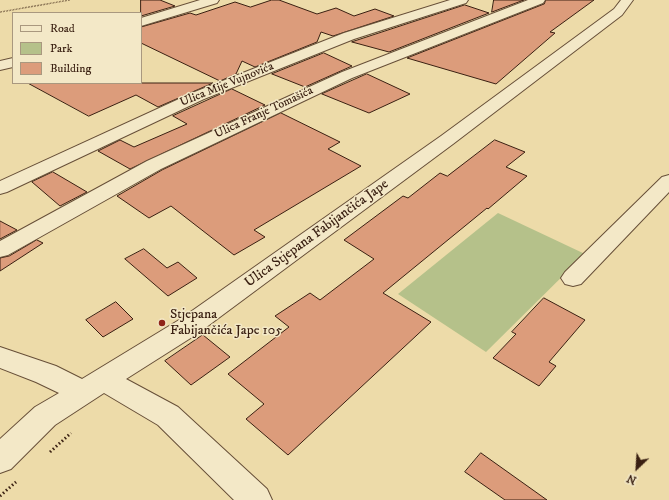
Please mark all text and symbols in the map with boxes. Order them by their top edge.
legend [12,12,142,84]
text: Road [50,21,75,36]
text: Park [50,41,72,56]
street label: Ulica Mije Vujnovića [178,60,276,110]
text: Building [50,61,91,76]
street label: Ulica Franje Tomašića [212,84,316,142]
street label: Ulica Stjepana Fabijančića Jape [242,176,392,292]
place label: Stjepana Fabijančića Jape 105 [170,307,282,340]
marker: Stjepana Fabijančića Jape 105 [157,318,167,328]
north arrow [617,448,657,488]
text: N [625,471,639,487]

